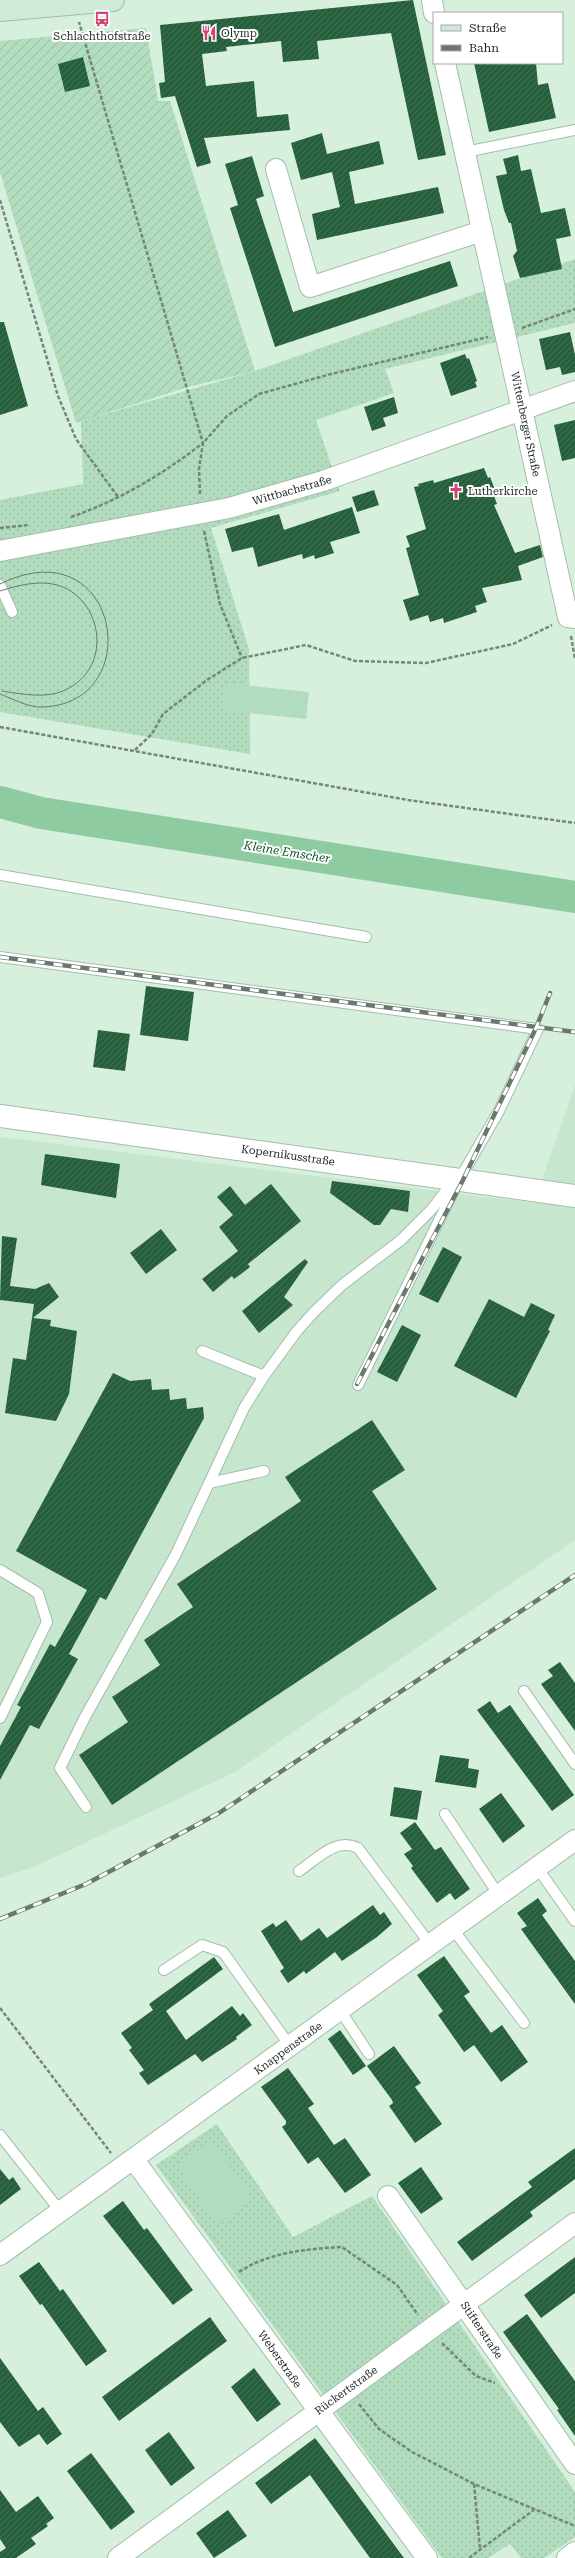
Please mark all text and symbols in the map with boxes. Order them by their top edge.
bus stop icon: Schlachthofstraße [93,10,111,28]
legend [433,12,563,64]
text: Straße [469,21,507,35]
restaurant icon: Olymp [200,24,218,42]
place label: Olymp [221,27,257,40]
place label: Schlachthofstraße [53,30,151,43]
text: Bahn [469,41,499,55]
street label: Wittenberger Straße [508,371,543,478]
street label: Wittbachstraße [251,473,333,508]
church icon: Lutherkirche [447,482,465,500]
place label: Lutherkirche [468,485,538,498]
water label: Kleine Emscher [242,838,331,866]
street label: Kopernikusstraße [240,1142,336,1169]
street label: Knappenstraße [252,2019,325,2078]
street label: Stifterstraße [458,2299,505,2361]
street label: Weberstraße [255,2328,304,2390]
street label: Rückertstraße [312,2363,380,2418]

